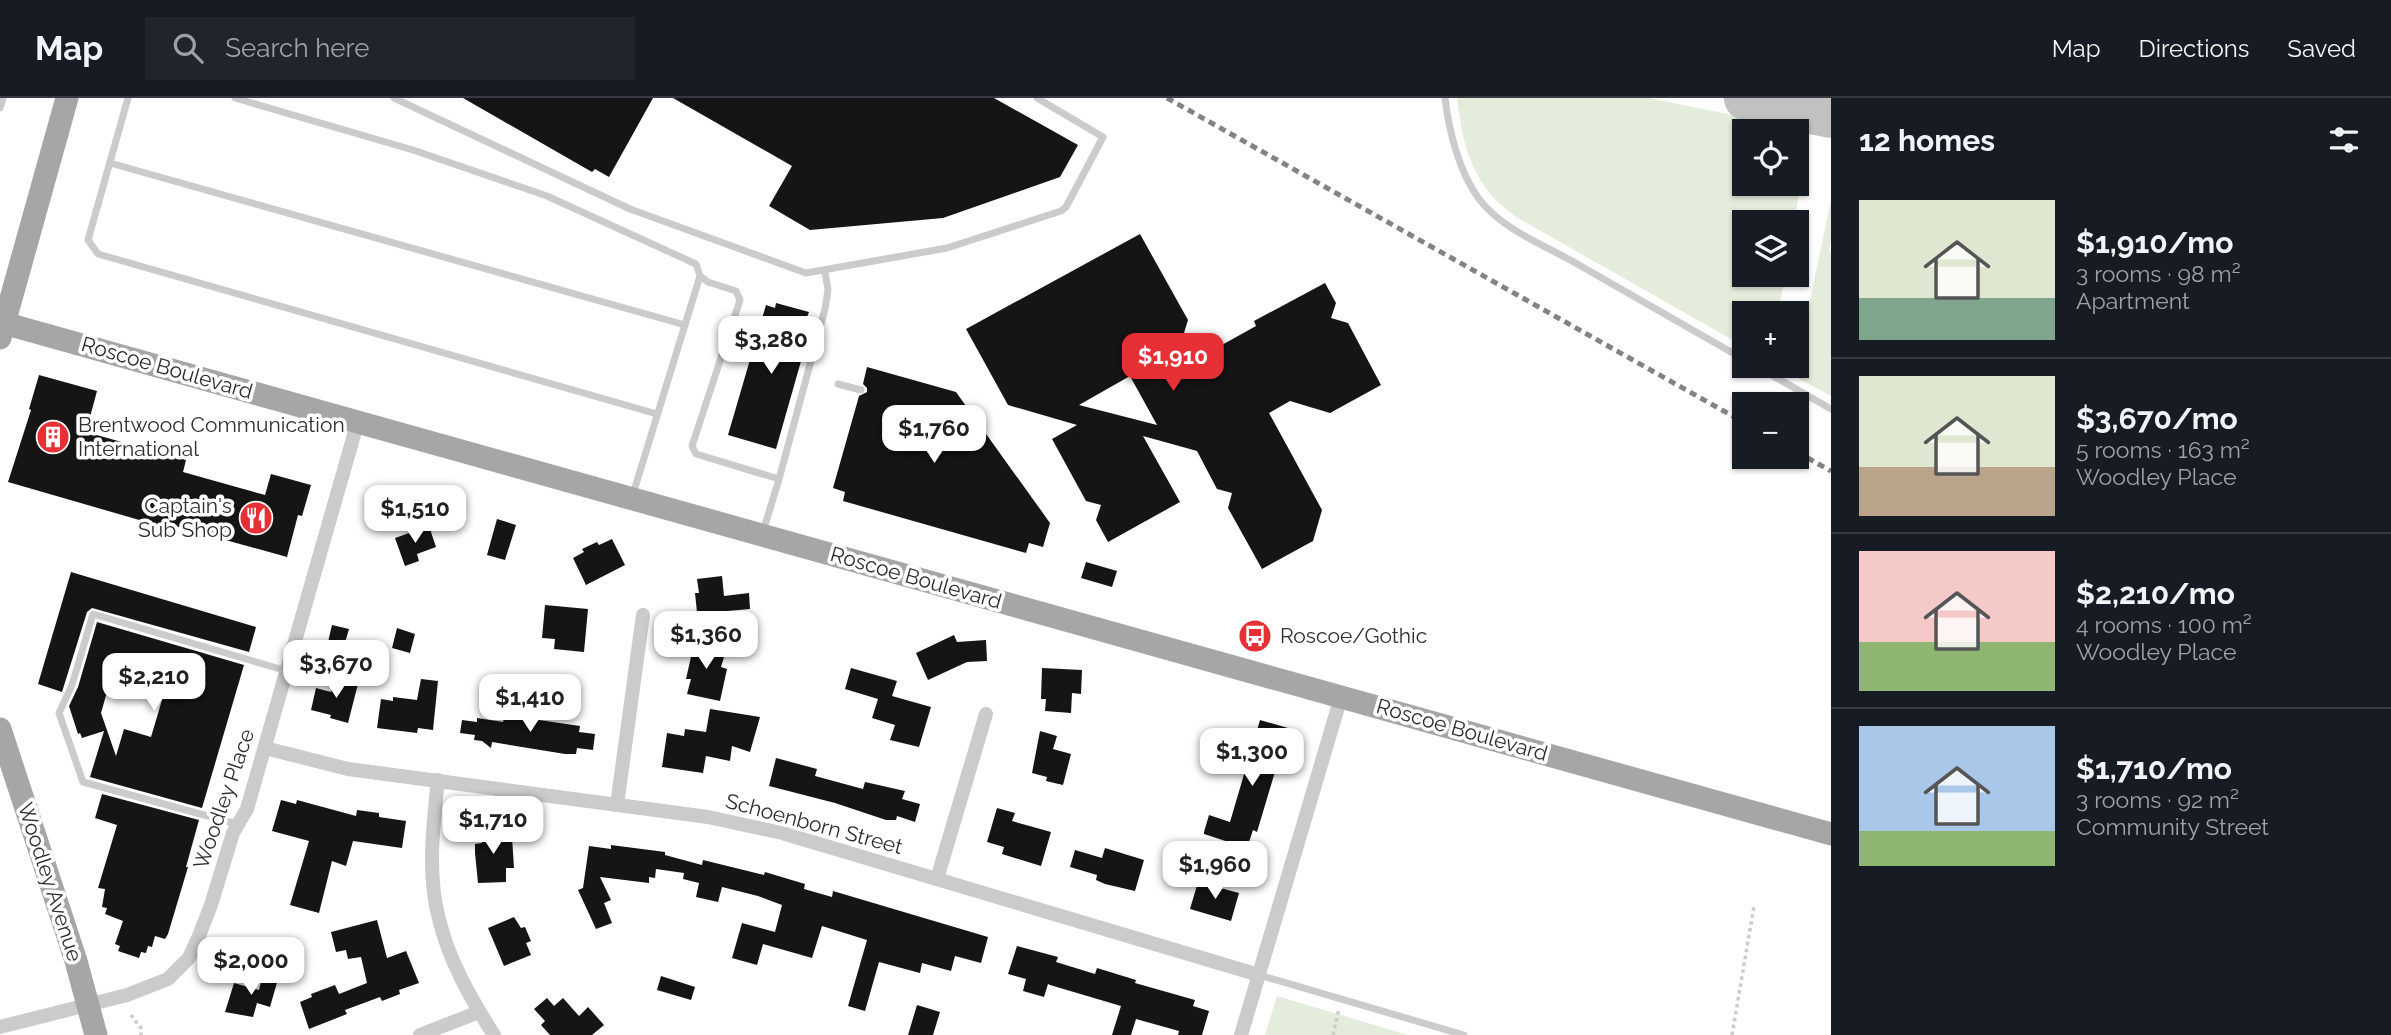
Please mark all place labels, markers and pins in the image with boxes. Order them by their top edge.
pin: $3,280 [714,316,828,376]
pin: $1,910 [1116,334,1230,393]
pin: $1,760 [877,406,991,465]
place label: Brentwood Communication International [78,412,345,461]
building icon: Brentwood Communication International [34,418,72,456]
pin: $1,510 [358,486,472,545]
place label: Captain's Sub Shop [138,493,232,542]
restaurant icon: Captain's Sub Shop [237,499,275,537]
pin: $1,360 [649,612,763,671]
bus stop icon: Roscoe/Gothic [1236,617,1274,655]
place label: Roscoe/Gothic [1280,623,1427,648]
pin: $3,670 [279,640,393,700]
pin: $2,210 [97,654,211,713]
pin: $1,410 [473,674,587,734]
pin: $1,300 [1195,728,1309,788]
pin: $1,710 [436,796,550,856]
pin: $1,960 [1158,842,1272,901]
pin: $2,000 [194,937,308,997]

